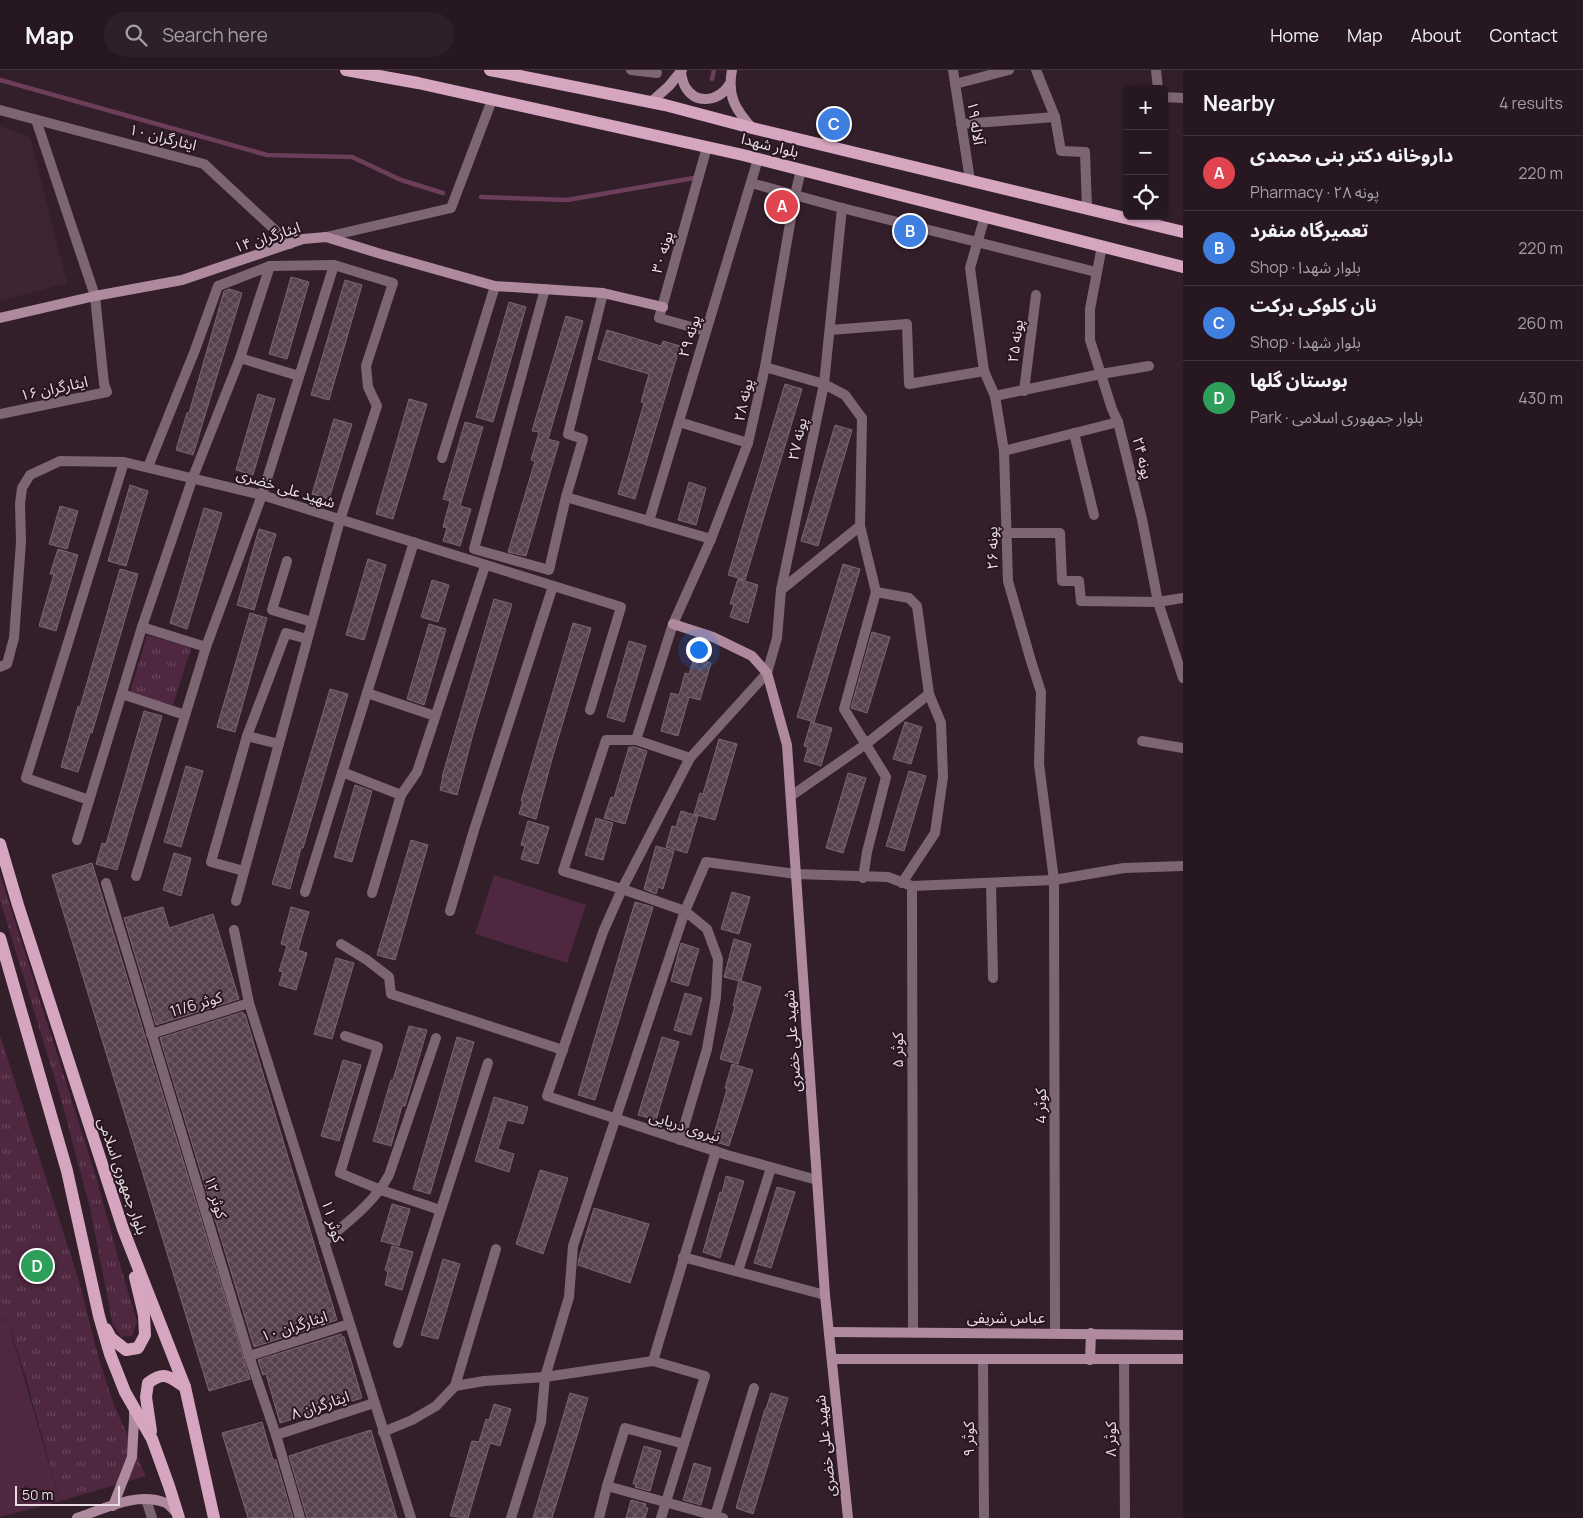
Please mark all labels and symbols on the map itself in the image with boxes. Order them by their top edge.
street label: آلاله ۱۹ [962,100,990,147]
pin: C [818,105,850,143]
street label: ایثارگران ۱۰ [127,119,199,155]
street label: بلوار شهدا [739,128,801,162]
pin: A [766,187,798,225]
pin: B [894,212,926,250]
street label: ایثارگران ۱۴ [231,216,303,258]
street label: پونه ۳۰ [646,228,678,276]
street label: پونه ۲۹ [673,312,705,360]
street label: پونه ۲۵ [1002,318,1028,364]
street label: ایثارگران ۱۶ [18,371,90,405]
street label: پونه ۲۸ [728,377,758,423]
street label: پونه ۲۷ [782,416,812,462]
street label: پونه ۲۴ [1127,435,1158,481]
street label: شهید علی خضری [234,463,338,513]
street label: پونه ۲۶ [981,526,1003,570]
your location [686,637,712,663]
street label: کوثر 11/6 [167,986,225,1022]
street label: شهید علی خضری [778,989,806,1093]
street label: کوثر ۵ [887,1032,908,1068]
street label: کوثر 4 [1030,1087,1051,1124]
street label: نیروی دریایی [647,1105,723,1147]
street label: بلوار جمهوری اسلامی [93,1114,153,1238]
street label: کوثر ۱۲ [200,1173,233,1222]
street label: کوثر ۱۱ [317,1197,350,1246]
pin: D [21,1247,53,1285]
street label: ایثارگران ۱۰ [258,1305,330,1347]
street label: عباس شریفی [967,1307,1046,1328]
street label: ایثارگران ۸ [288,1386,352,1424]
street label: شهید علی خضری [809,1394,841,1498]
street label: کوثر ۹ [958,1421,979,1457]
street label: کوثر ۸ [1100,1421,1121,1457]
scale bar [15,1483,120,1506]

